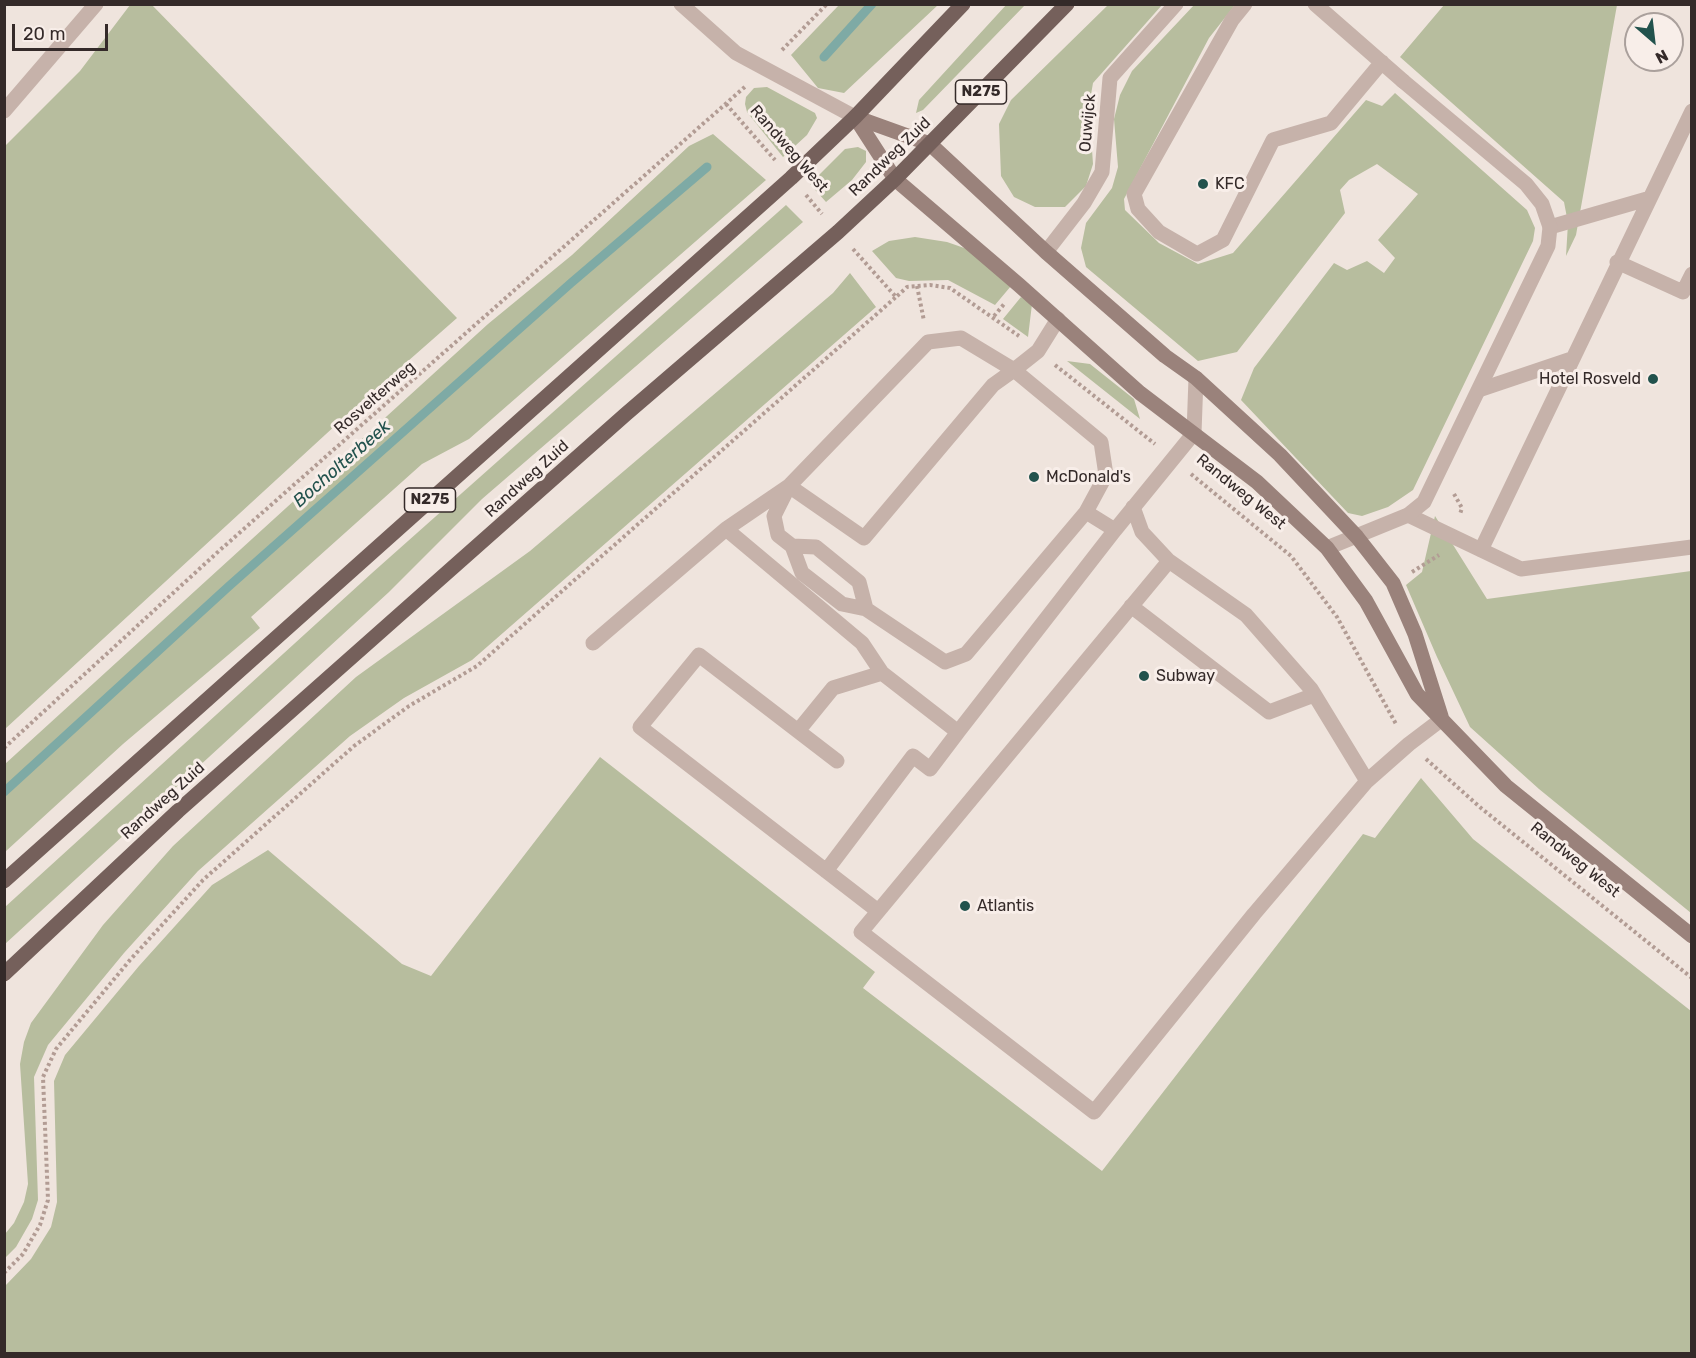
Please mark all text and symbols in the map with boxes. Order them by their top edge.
scale bar [15,12,111,50]
north arrow [1624,12,1684,72]
text: 20 m [23,23,65,45]
text: N [1652,45,1671,68]
road number: N275 [956,80,1006,104]
street label: Ouwijck [1076,93,1100,153]
street label: Randweg West [746,101,832,197]
street label: Randweg Zuid [845,113,935,201]
place label: KFC [1215,174,1245,194]
marker: KFC [1196,177,1210,191]
street label: Rosvelterweg [330,358,420,438]
place label: Hotel Rosveld [1539,369,1641,389]
marker: Hotel Rosveld [1646,372,1660,386]
water label: Bocholterbeek [289,416,395,512]
street label: Randweg Zuid [481,436,573,522]
street label: Randweg West [1192,450,1290,534]
place label: McDonald's [1046,467,1131,487]
marker: McDonald's [1027,470,1041,484]
road number: N275 [404,488,456,512]
place label: Subway [1156,666,1215,686]
marker: Subway [1137,669,1151,683]
street label: Randweg Zuid [117,758,209,844]
street label: Randweg West [1526,818,1624,902]
place label: Atlantis [977,896,1034,916]
marker: Atlantis [958,899,972,913]

